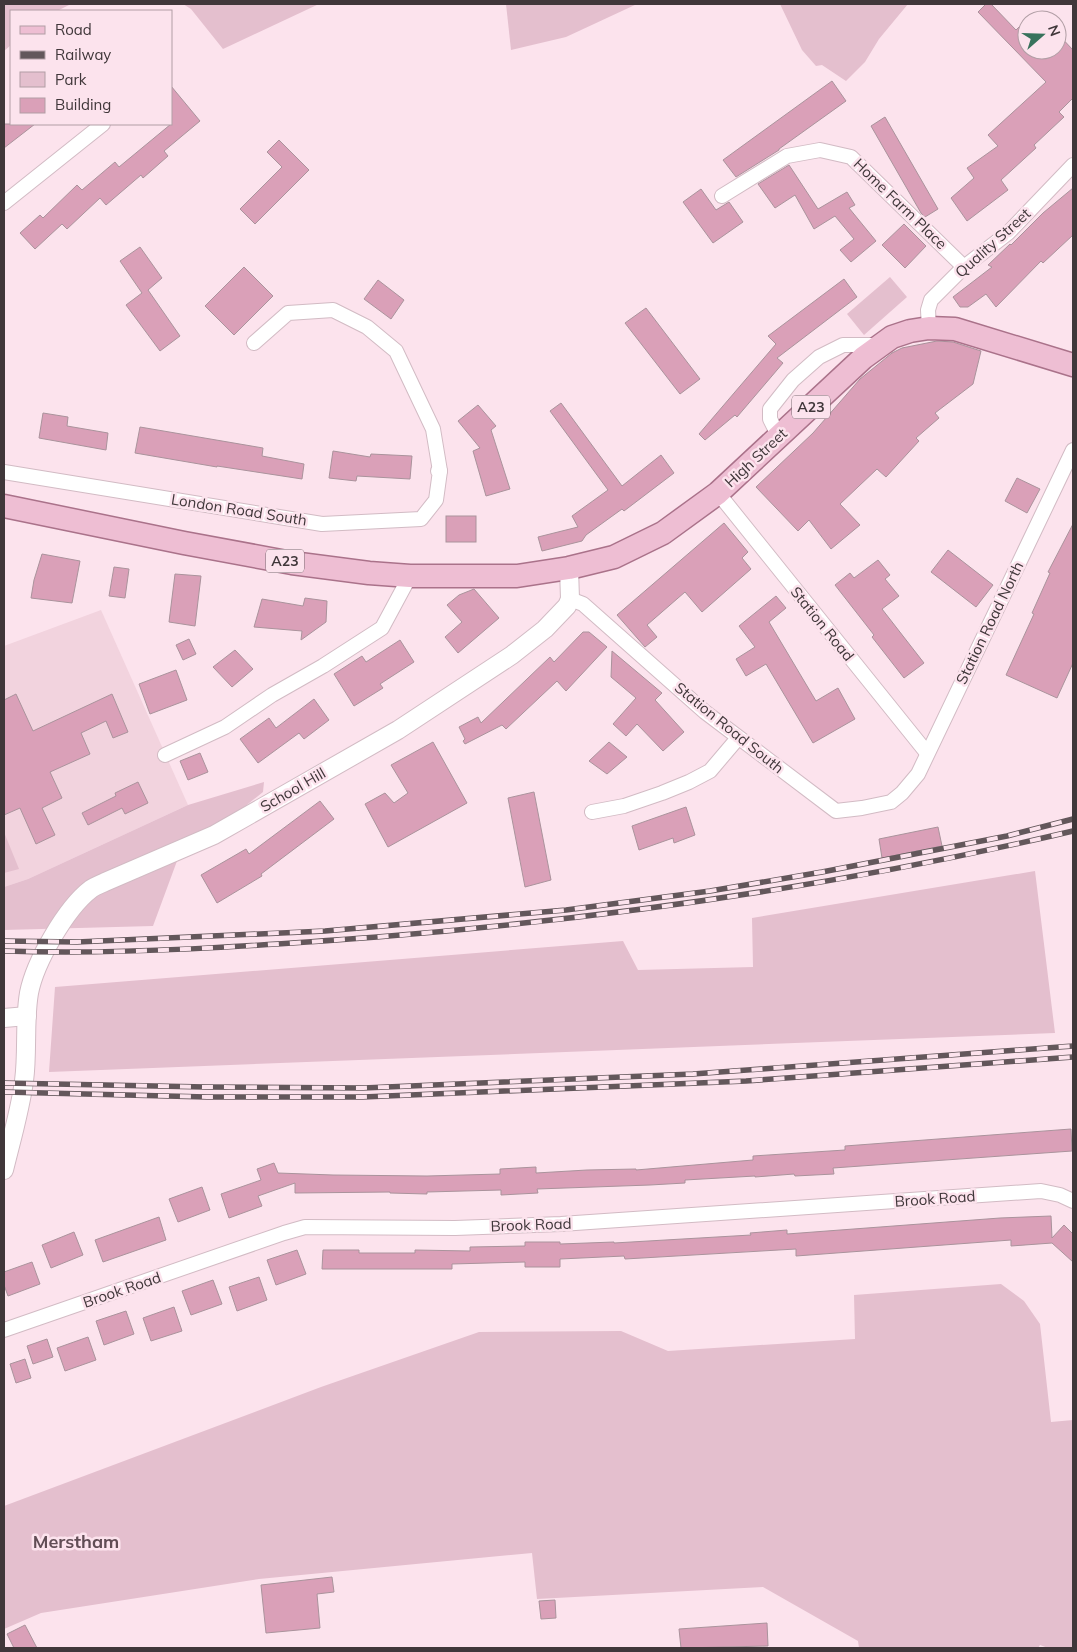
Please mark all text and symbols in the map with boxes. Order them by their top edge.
legend [10,10,172,125]
north arrow [1017,10,1067,60]
text: Road [55,20,92,39]
text: N [1044,23,1064,39]
text: Railway [55,45,111,64]
text: Park [55,70,87,89]
text: Building [55,95,111,114]
street label: Home Farm Place [850,154,951,253]
street label: Quality Street [951,204,1034,282]
road number: A23 [792,396,830,418]
street label: High Street [721,424,791,491]
street label: London Road South [170,489,308,530]
road number: A23 [266,550,304,572]
street label: Station Road North [952,558,1027,687]
street label: Station Road [787,583,858,665]
street label: Station Road South [671,678,788,777]
street label: School Hill [257,763,329,816]
street label: Brook Road [894,1186,976,1211]
street label: Brook Road [490,1214,572,1235]
street label: Brook Road [80,1267,163,1312]
district label: Merstham [33,1530,119,1553]

